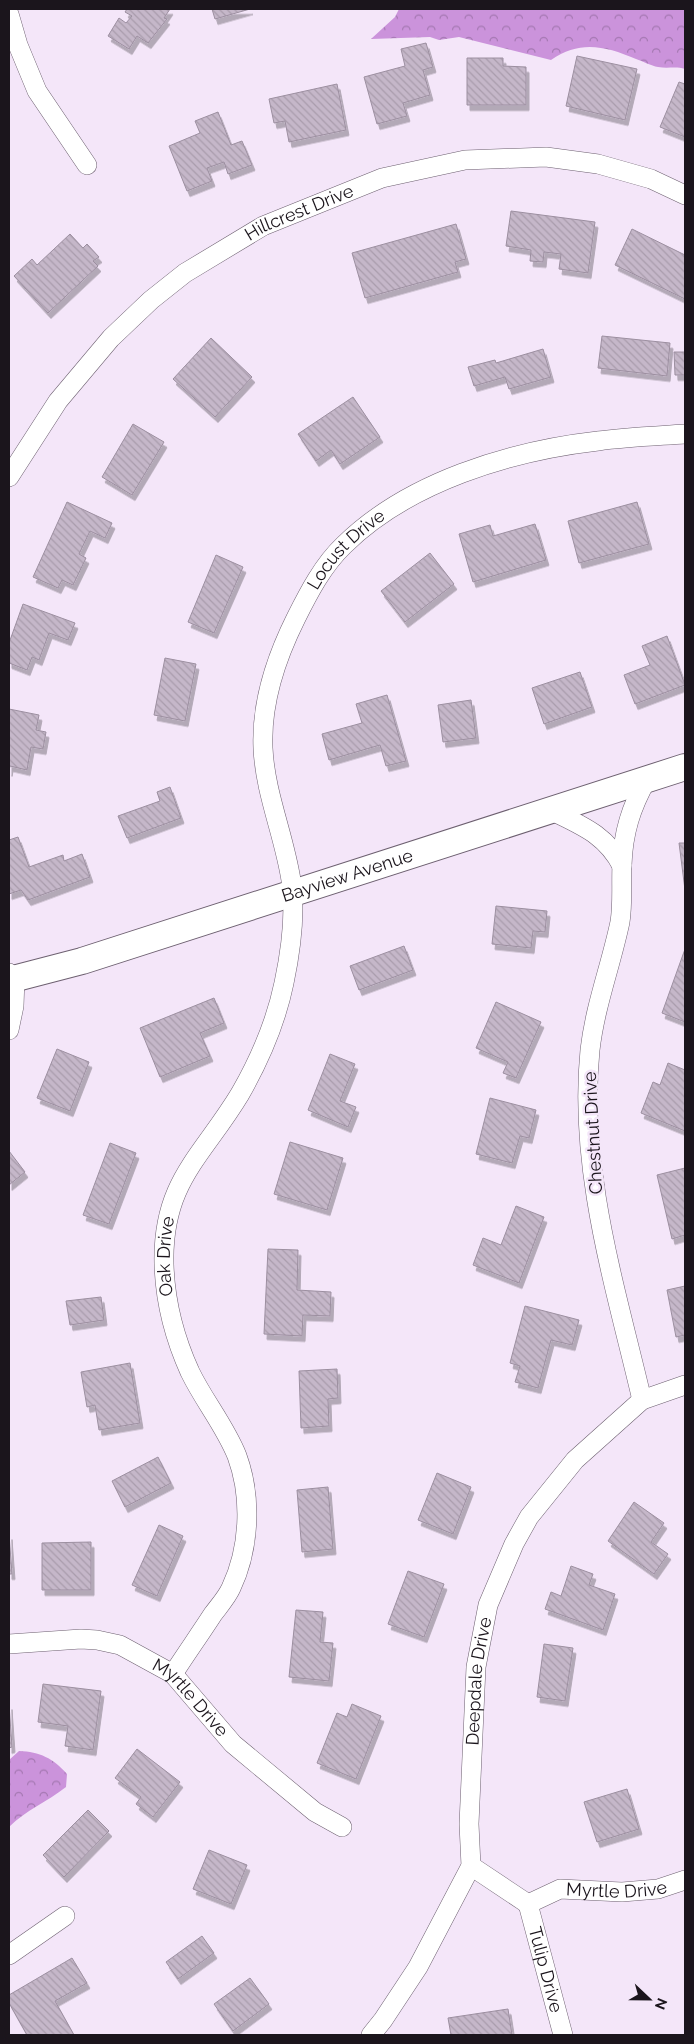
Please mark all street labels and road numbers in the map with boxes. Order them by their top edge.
street label: Hillcrest Drive [241,180,357,245]
street label: Locust Drive [302,504,389,593]
street label: Bayview Avenue [279,844,416,906]
street label: Chestnut Drive [579,1071,606,1195]
street label: Oak Drive [153,1214,178,1298]
street label: Deepdale Drive [462,1615,496,1746]
street label: Myrtle Drive [149,1654,233,1741]
street label: Myrtle Drive [566,1876,670,1902]
street label: Tulip Drive [525,1924,568,2015]

